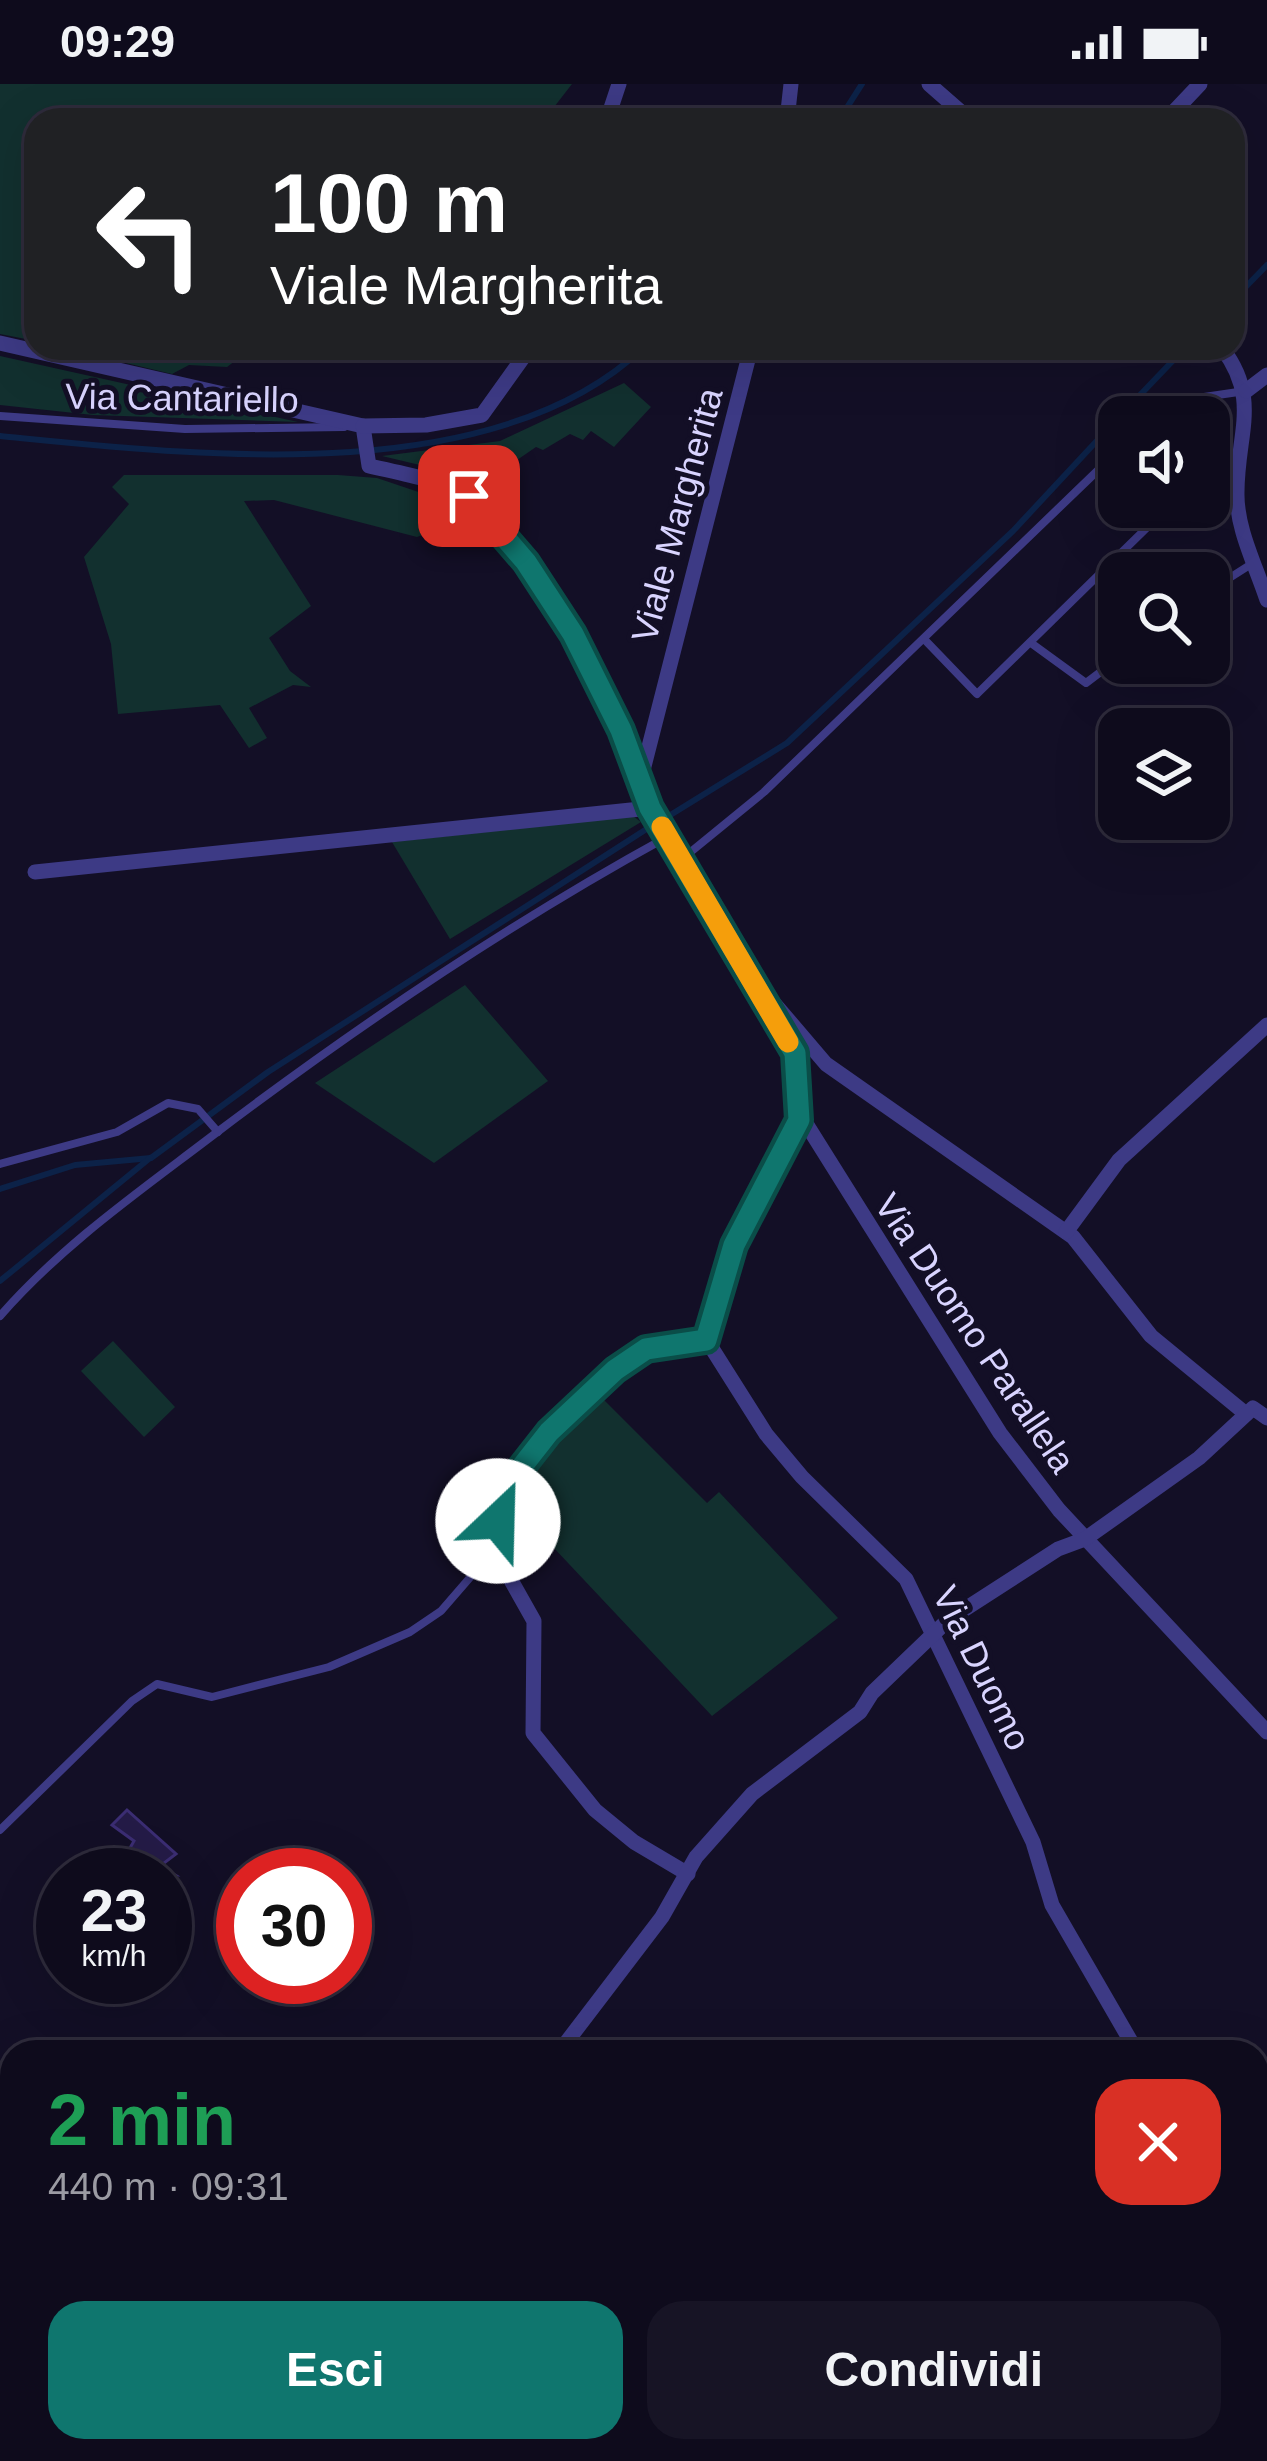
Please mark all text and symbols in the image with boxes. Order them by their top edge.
text: 09:29 [60,16,175,67]
icon: left [72,156,228,312]
text: 100 m [270,156,508,250]
text: Viale Margherita [270,255,662,315]
street label: Via Cantariello [65,375,299,421]
street label: Viale Margherita [623,382,731,647]
map controls [1098,396,1230,840]
button: sound [1098,396,1230,528]
pin [418,445,520,547]
icon: arrive [436,463,502,529]
button: search [1098,552,1230,684]
button: layers [1098,708,1230,840]
street label: Via Duomo Parallela [866,1186,1084,1481]
position arrow [435,1458,561,1584]
street label: Via Duomo [925,1579,1039,1757]
speed limit sign: 30 [216,1848,372,2004]
text: 23 [81,1877,147,1944]
text: km/h [81,1939,147,1972]
button: close [1095,2079,1221,2205]
text: 2 min [48,2080,236,2160]
text: 440 m · 09:31 [48,2165,289,2208]
button: Esci [48,2301,623,2439]
button: Condividi [647,2301,1221,2439]

